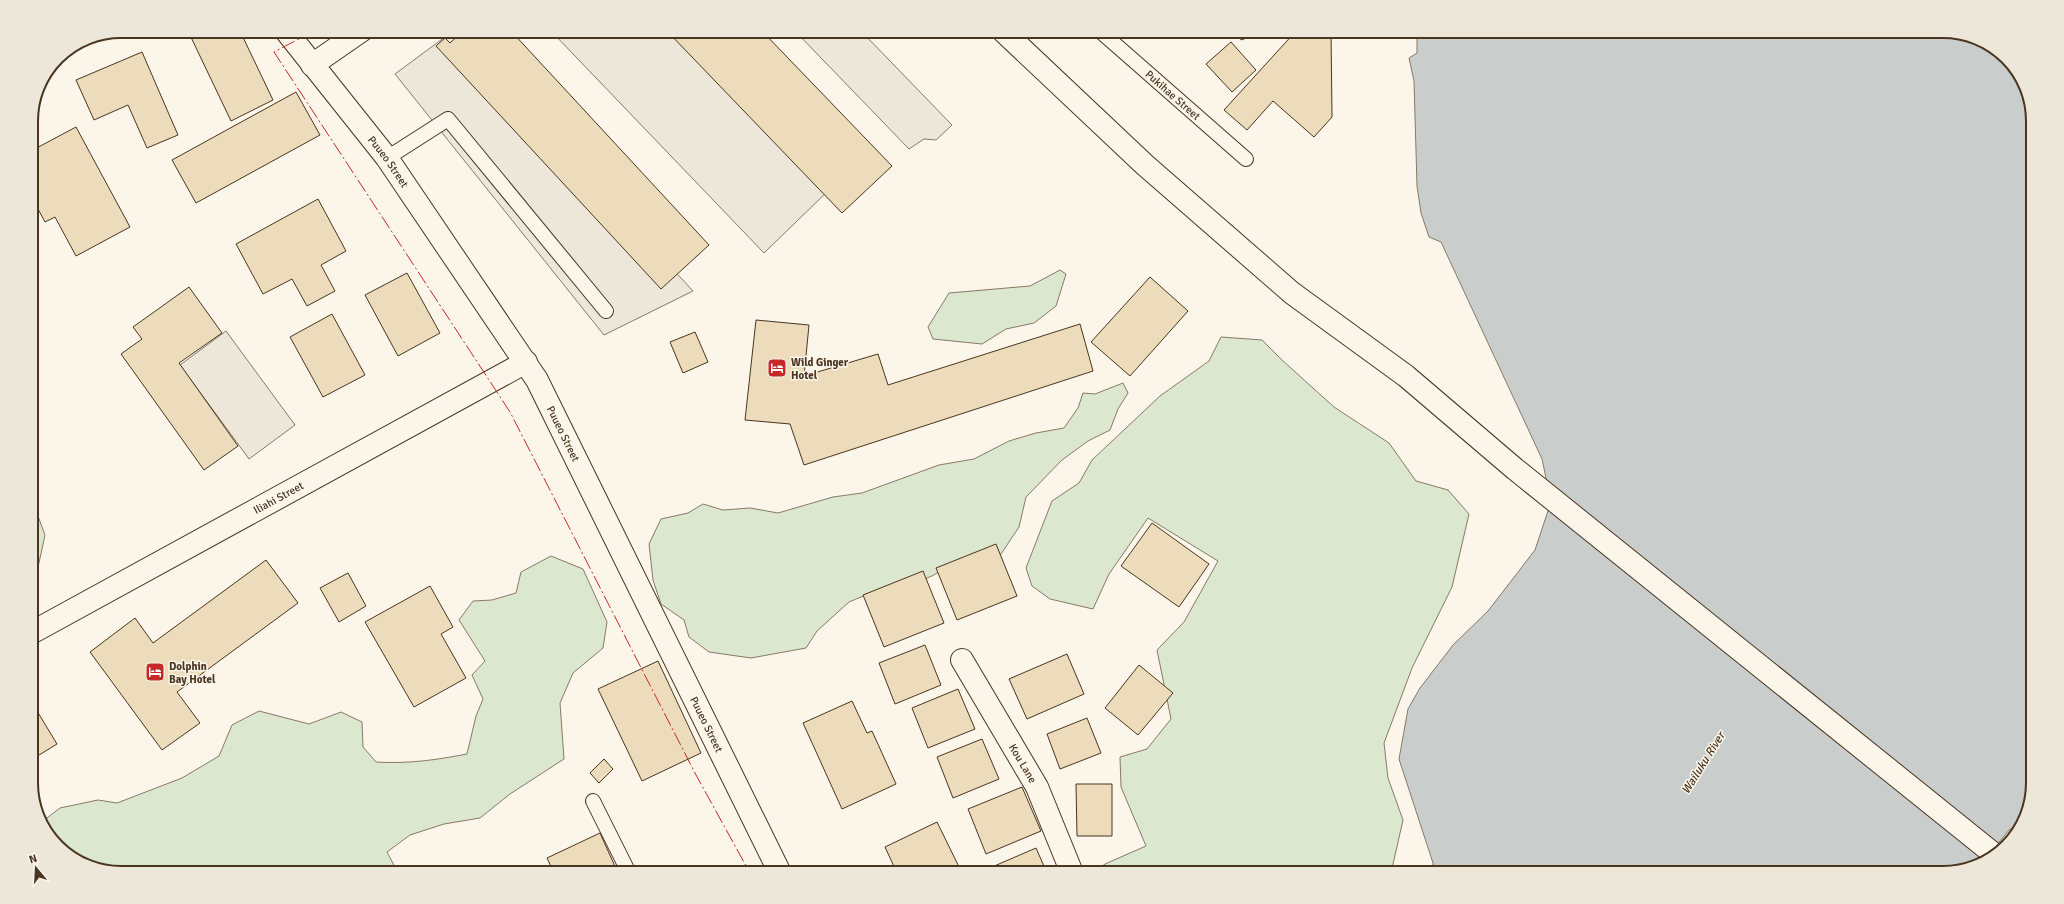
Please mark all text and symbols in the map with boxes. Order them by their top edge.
street label: Pukihae Street [1142,68,1203,123]
street label: Puueo Street [365,134,411,190]
place label: Wild Ginger Hotel [791,356,849,382]
hotel icon: Wild Ginger Hotel [766,357,788,379]
street label: Puueo Street [544,404,582,464]
street label: Iliahi Street [251,479,306,517]
place label: Dolphin Bay Hotel [169,660,216,686]
hotel icon: Dolphin Bay Hotel [144,661,166,683]
street label: Puueo Street [687,694,726,755]
water label: Wailuku River [1678,728,1729,797]
street label: Kou Lane [1006,742,1039,786]
north arrow [16,848,56,888]
text: N [27,852,39,866]

